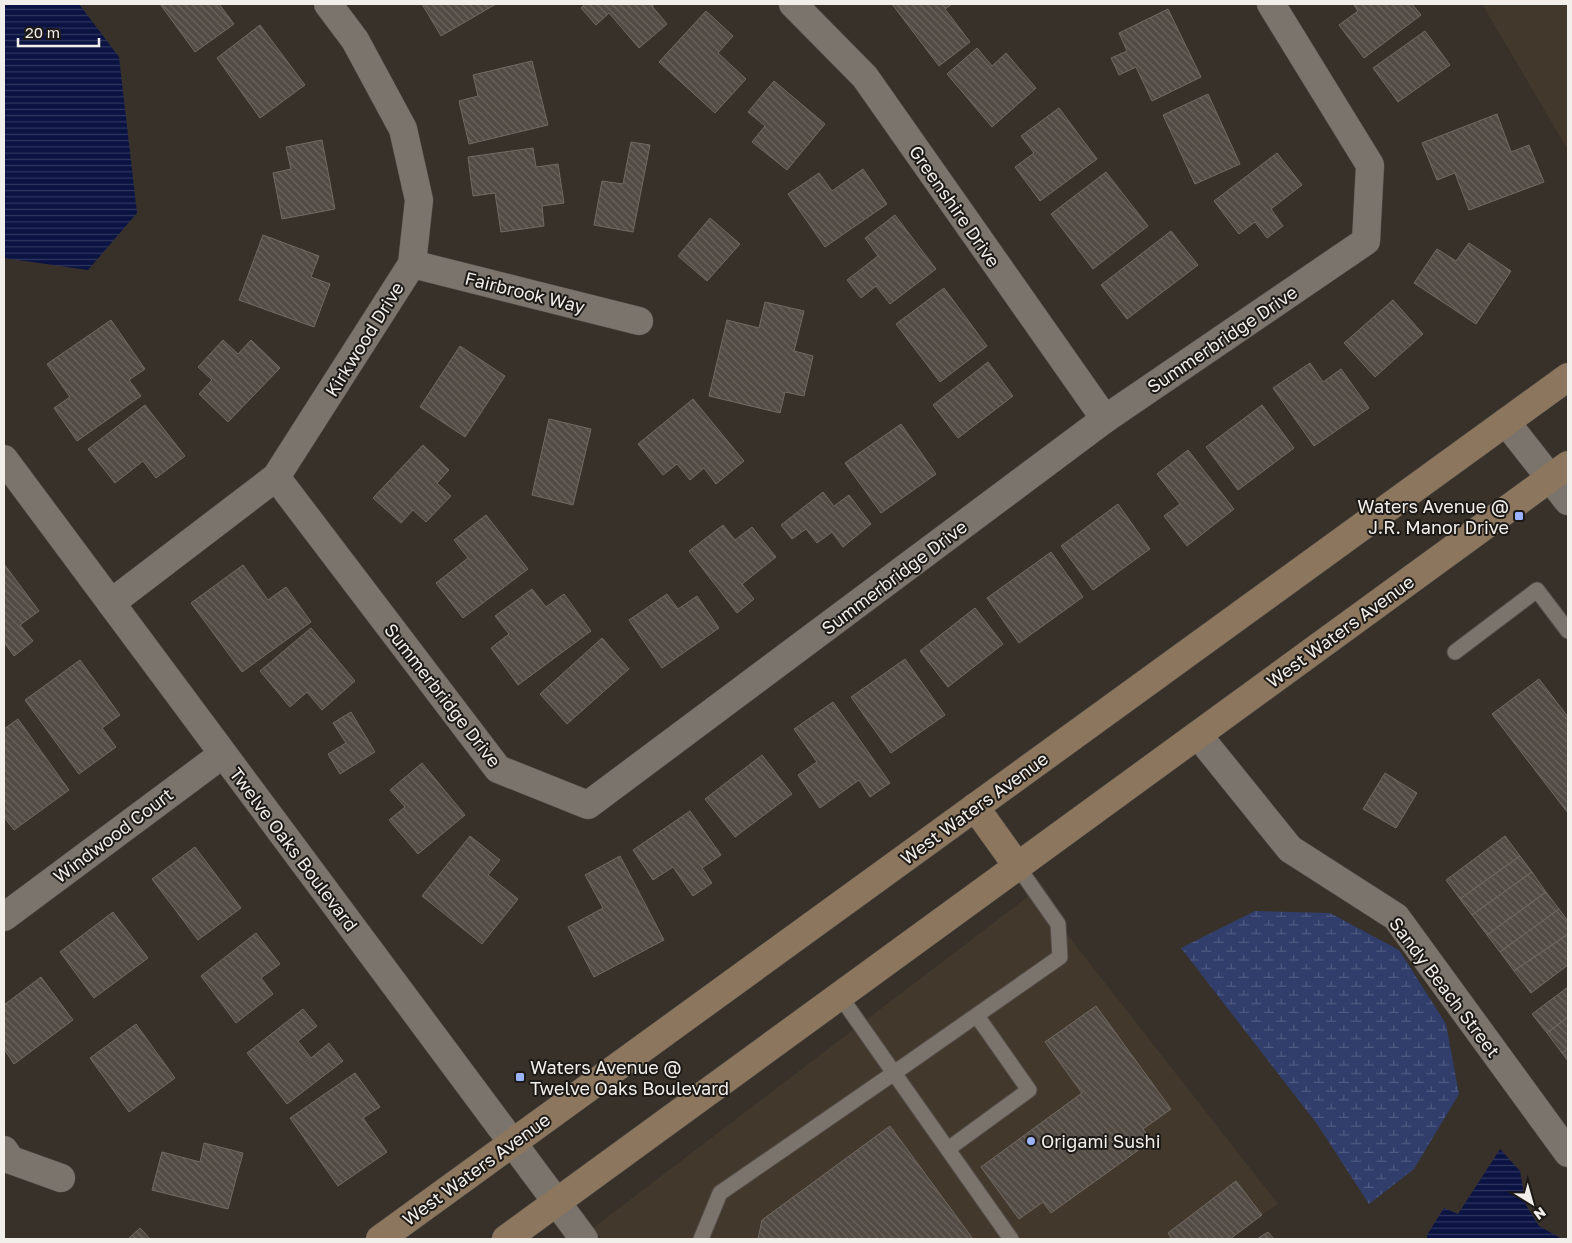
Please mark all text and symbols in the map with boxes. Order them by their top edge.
scale bar [18,15,99,47]
text: 20 m [25,23,60,41]
street label: Greenshire Drive [905,141,1005,271]
street label: Fairbrook Way [463,266,587,318]
street label: Kirkwood Drive [320,278,408,400]
street label: Summerbridge Drive [1143,281,1301,397]
place label: Waters Avenue @ J.R. Manor Drive [1357,495,1509,538]
marker: Waters Avenue @ J.R. Manor Drive [1513,510,1525,522]
street label: Summerbridge Drive [817,515,971,639]
street label: West Waters Avenue [1262,570,1418,692]
street label: Summerbridge Drive [380,619,506,771]
street label: West Waters Avenue [896,747,1052,869]
street label: Twelve Oaks Boulevard [225,763,363,935]
street label: Windwood Court [49,783,177,887]
street label: Sandy Beach Street [1385,913,1505,1061]
place label: Waters Avenue @ Twelve Oaks Boulevard [530,1056,729,1099]
marker: Waters Avenue @ Twelve Oaks Boulevard [514,1071,526,1083]
street label: West Waters Avenue [398,1108,554,1230]
place label: Origami Sushi [1041,1130,1161,1152]
marker: Origami Sushi [1025,1135,1037,1147]
north arrow [1507,1178,1557,1228]
text: N [1531,1204,1549,1224]

